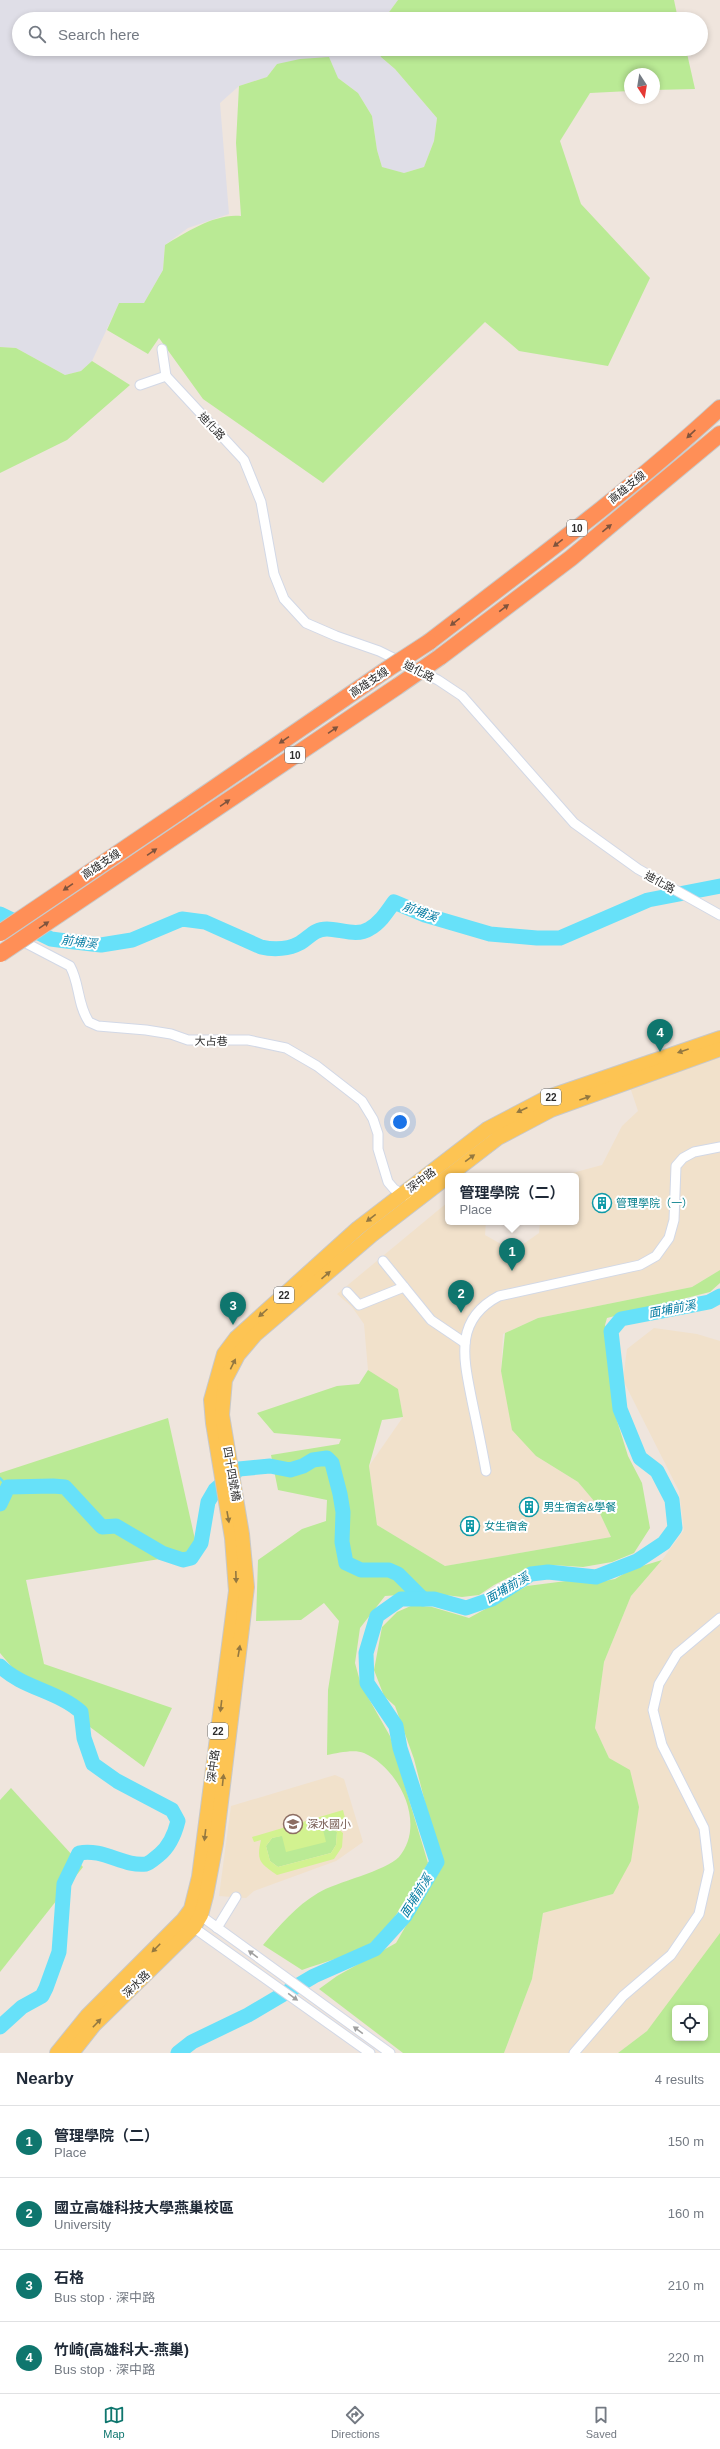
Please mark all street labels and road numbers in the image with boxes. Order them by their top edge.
street label: 迪化路 [196,410,228,442]
street label: 高雄支線 [606,468,648,506]
road number: 10 [567,520,587,536]
street label: 迪化路 [402,658,436,684]
street label: 高雄支線 [347,665,391,699]
road number: 10 [285,747,305,763]
street label: 高雄支線 [79,847,123,881]
street label: 迪化路 [643,869,677,895]
street label: 大占巷 [194,1035,228,1047]
road number: 22 [541,1089,561,1105]
street label: 深中路 [404,1165,438,1195]
road number: 22 [274,1287,294,1303]
street label: 四十四號橋 [221,1446,243,1502]
road number: 22 [208,1723,228,1739]
street label: 深中路 [205,1749,221,1783]
street label: 深水路 [120,1968,152,2000]

